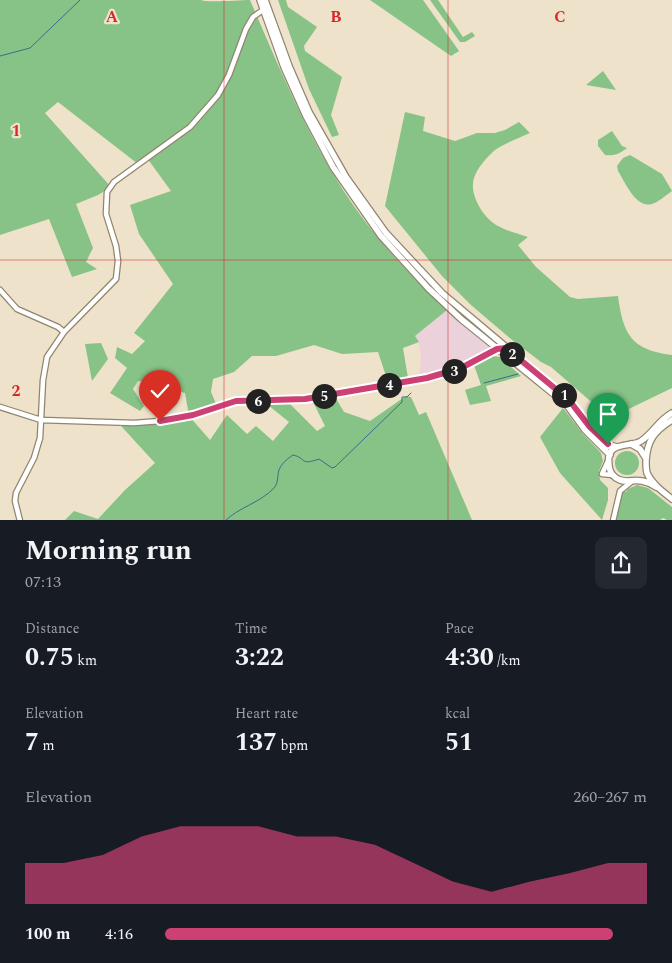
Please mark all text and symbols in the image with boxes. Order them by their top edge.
text: A [106,5,119,29]
text: B [330,5,342,29]
text: C [554,5,566,29]
text: 1 [12,119,20,143]
pin: 2 [500,342,524,366]
text: 2 [509,344,516,365]
pin: 3 [442,358,466,384]
text: 3 [451,361,458,382]
pin [139,370,181,421]
pin: 4 [376,372,402,398]
text: 4 [386,375,393,396]
icon: check [146,377,174,405]
text: 2 [12,379,21,403]
pin: 1 [552,382,576,408]
pin: 5 [312,384,336,408]
text: 1 [561,385,568,406]
text: 5 [321,386,328,407]
pin: 6 [246,388,270,414]
text: 6 [255,391,262,412]
pin [587,393,629,444]
icon: arrive [594,400,622,428]
text: Morning run [25,529,192,572]
button: share [595,537,647,589]
text: 07:13 [25,570,61,594]
text: Distance [25,618,80,639]
text: Time [235,618,268,639]
text: Pace [445,618,474,639]
text: 0.75 [25,639,74,677]
text: 3:22 [235,639,284,677]
text: 4:30 [445,639,494,677]
text: km [74,650,97,671]
text: /km [494,650,521,671]
text: Elevation [25,703,84,724]
text: Heart rate [235,703,298,724]
text: kcal [445,703,470,724]
text: 7 [25,724,39,762]
text: 137 [235,724,277,762]
text: 51 [445,724,473,762]
text: m [39,735,55,756]
text: bpm [277,735,308,756]
text: Elevation [25,785,92,809]
text: 260–267 m [573,785,647,809]
text: 100 m [25,922,70,946]
text: 4:16 [105,922,133,946]

